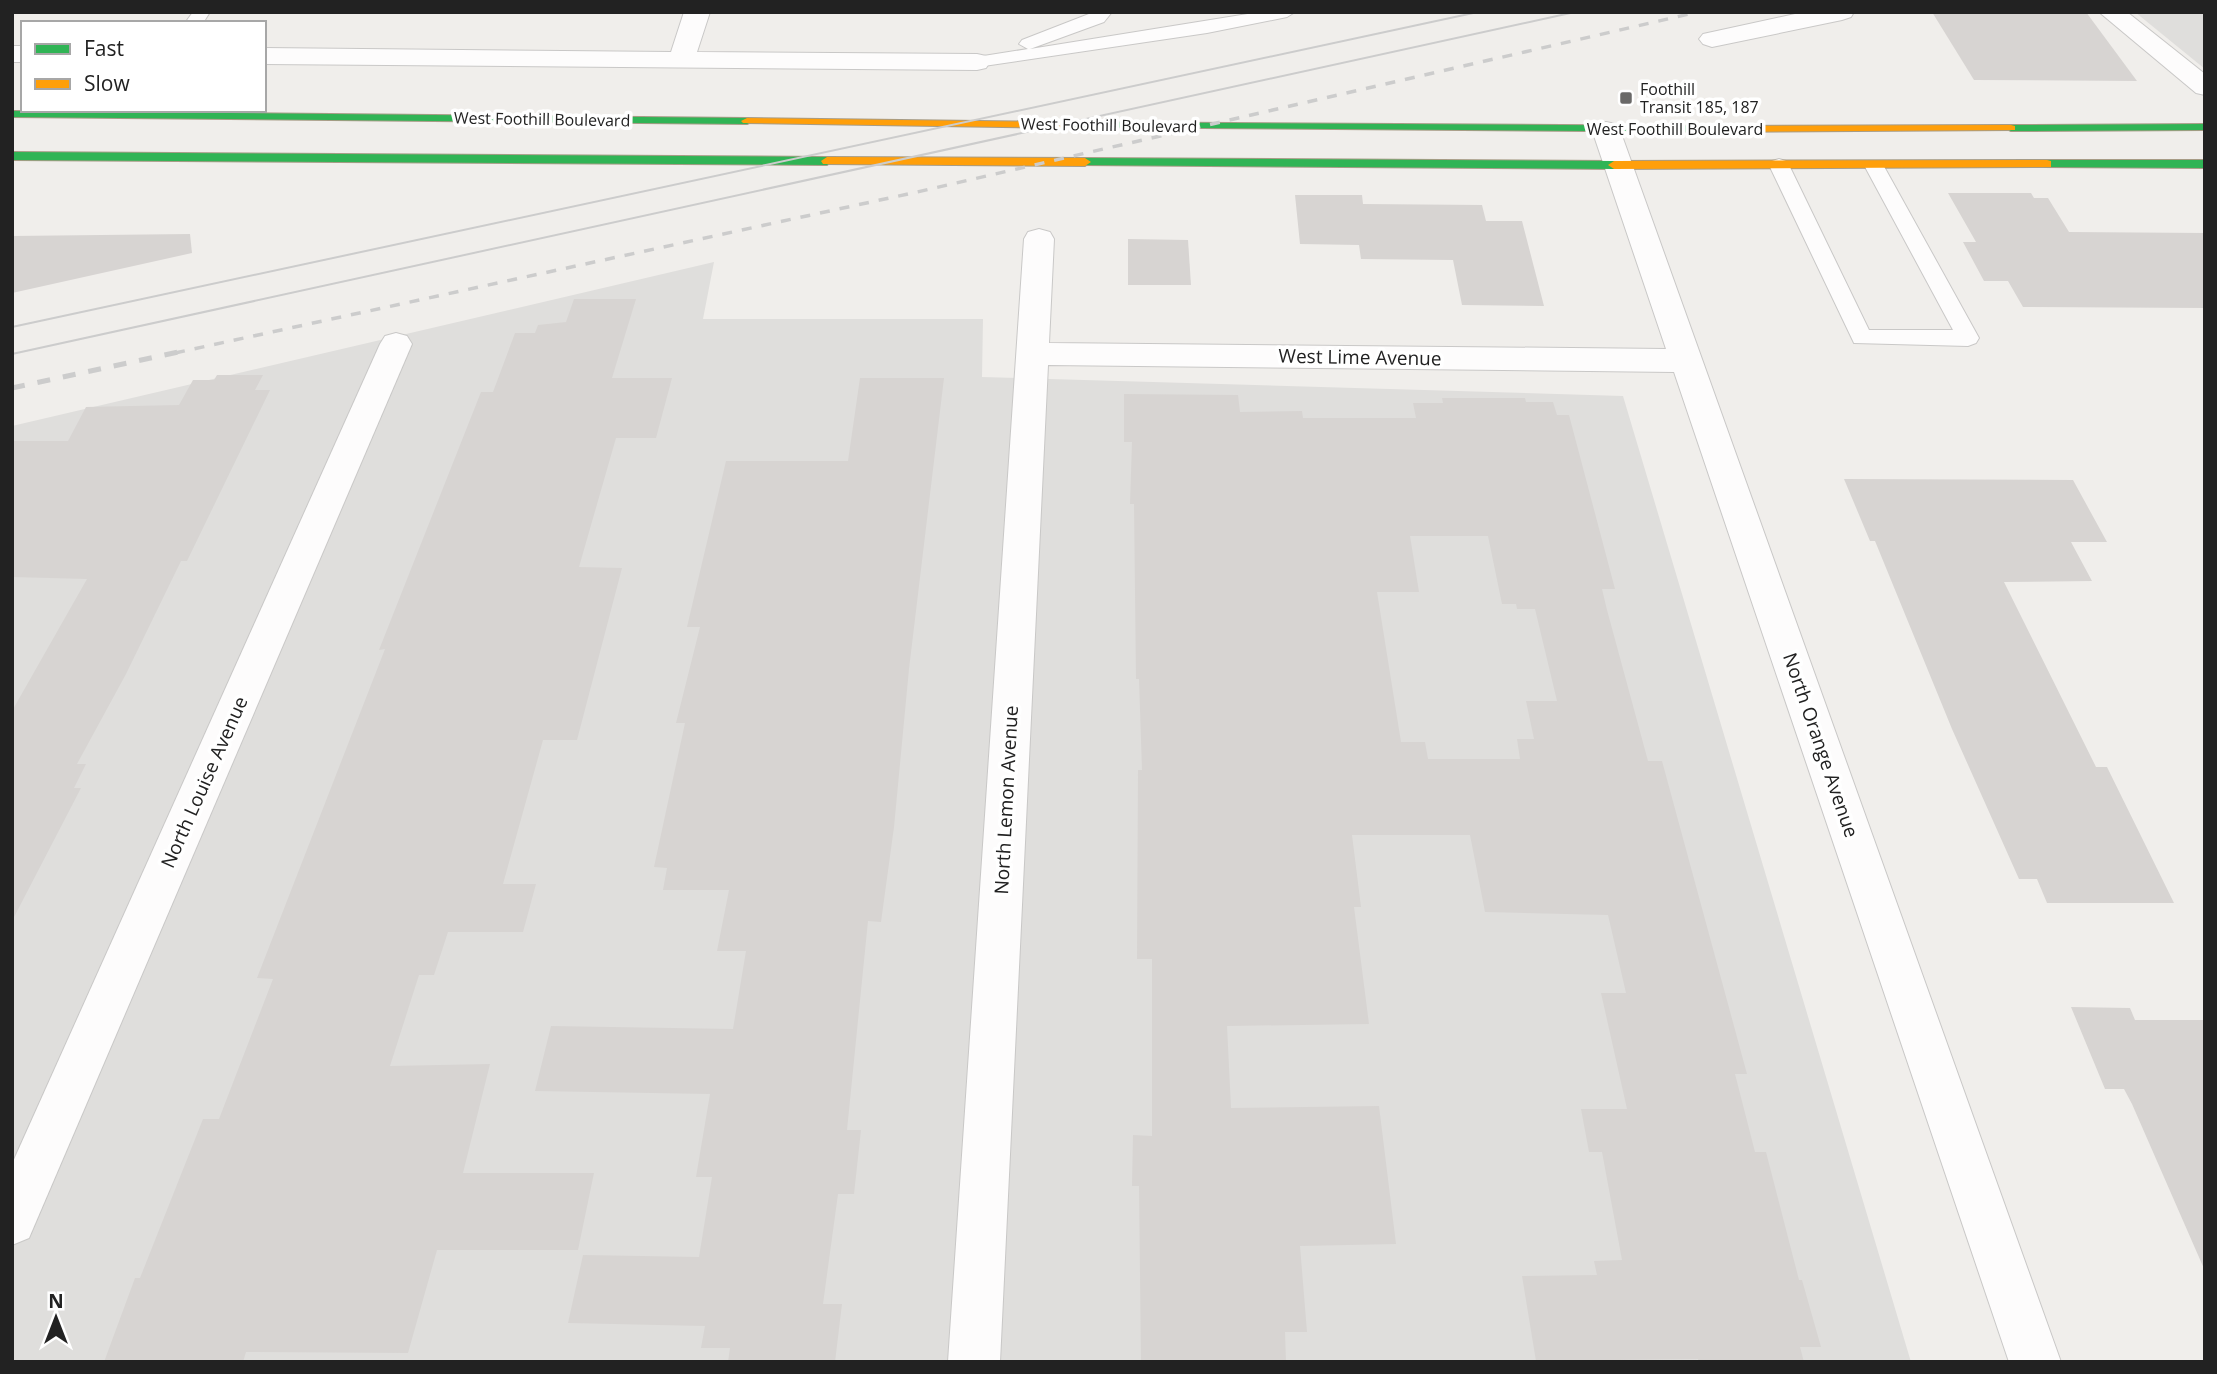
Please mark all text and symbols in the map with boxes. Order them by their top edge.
legend [21,21,266,112]
text: Fast [84,34,124,62]
text: Slow [84,69,130,97]
place label: Foothill Transit 185, 187 [1640,78,1759,118]
marker: Foothill Transit 185, 187 [1618,90,1634,106]
street label: West Foothill Boulevard [454,106,630,132]
street label: West Foothill Boulevard [1021,112,1197,138]
street label: West Foothill Boulevard [1587,118,1763,140]
street label: West Lime Avenue [1278,343,1442,371]
street label: North Orange Avenue [1777,649,1865,841]
street label: North Louise Avenue [154,692,254,872]
street label: North Lemon Avenue [988,705,1024,895]
north arrow [21,1283,91,1353]
text: N [48,1288,64,1314]

